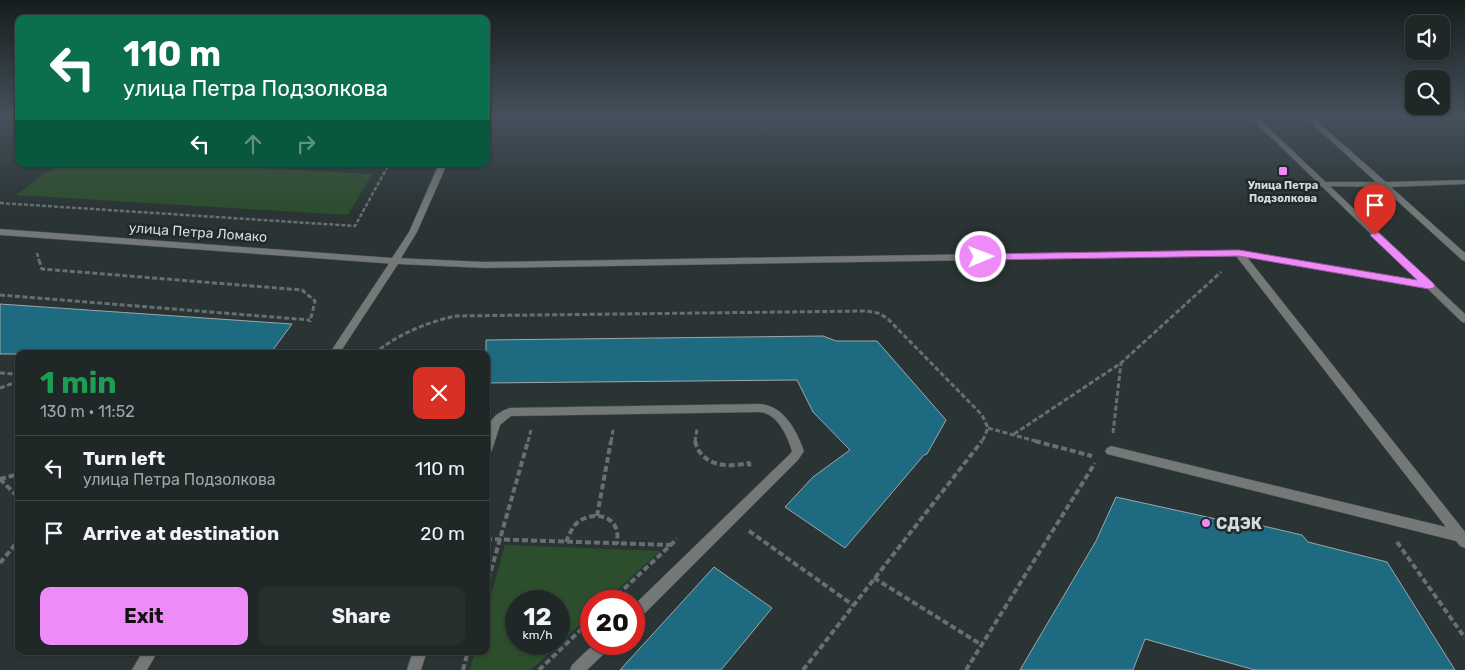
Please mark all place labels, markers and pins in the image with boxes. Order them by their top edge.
marker: Улица Петра Подзолкова [1277,165,1289,177]
place label: Улица Петра Подзолкова [1248,179,1318,205]
pin [1354,184,1396,235]
place label: СДЭК [1216,514,1262,533]
marker: СДЭК [1200,517,1212,529]

